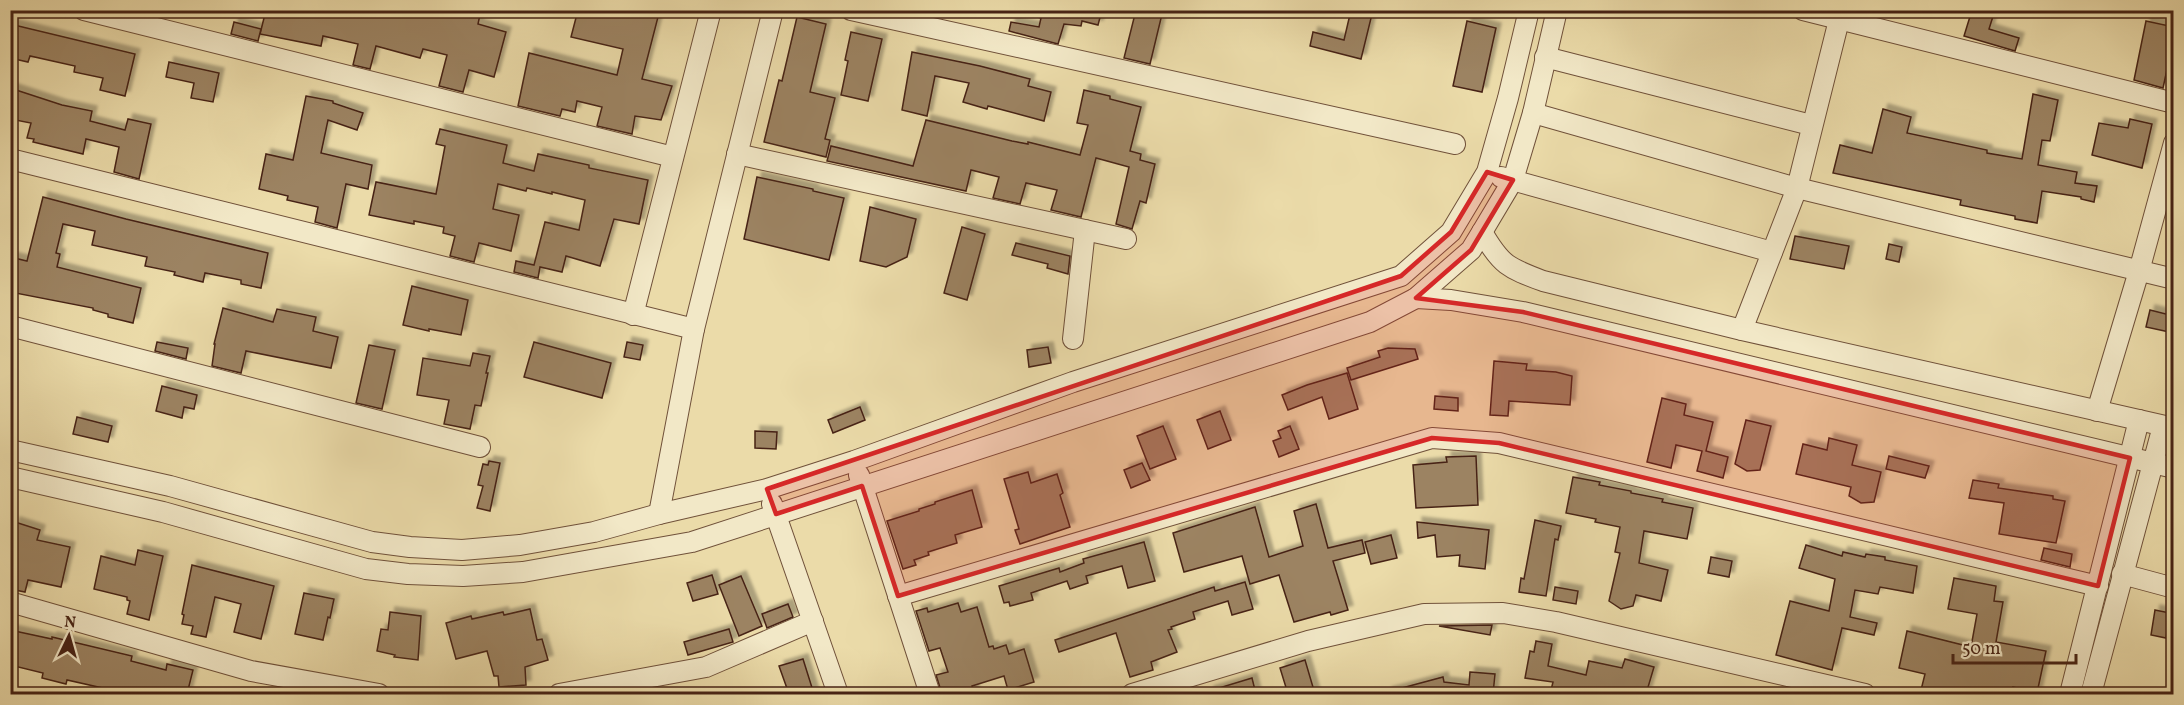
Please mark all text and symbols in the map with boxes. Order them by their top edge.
north arrow [39,606,99,666]
text: N [63,612,77,635]
scale bar [1953,627,2076,665]
text: 50 m [1962,637,2001,662]

